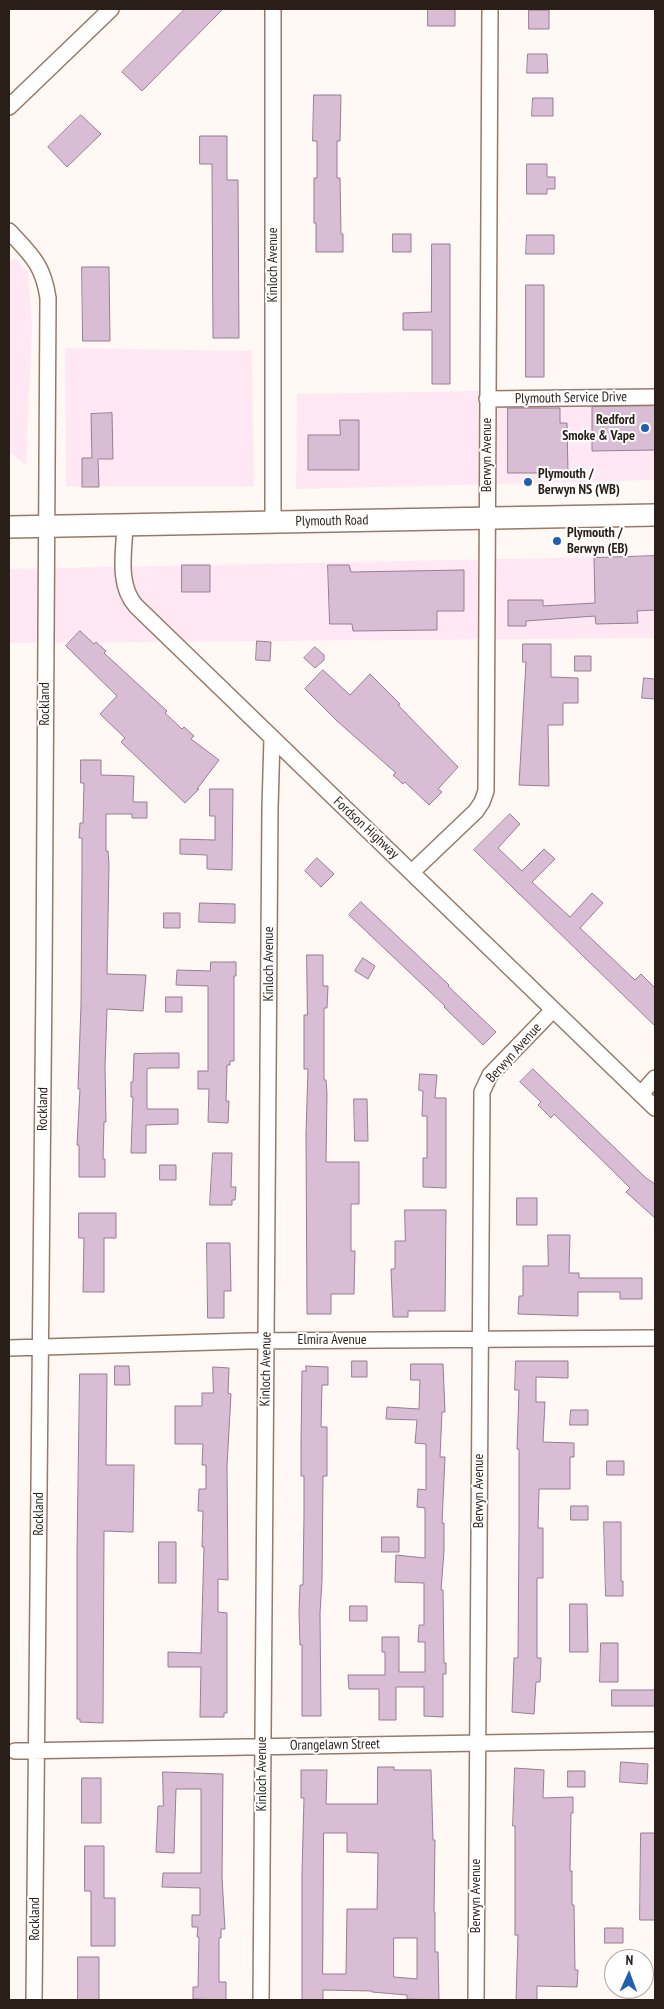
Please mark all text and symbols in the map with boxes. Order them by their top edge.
street label: Kinloch Avenue [265,228,281,302]
street label: Plymouth Service Drive [515,389,627,407]
place label: Redford Smoke & Vape [562,412,635,444]
street label: Berwyn Avenue [479,418,495,492]
marker: Redford Smoke & Vape [639,422,651,434]
place label: Plymouth / Berwyn NS (WB) [538,466,620,498]
marker: Plymouth / Berwyn NS (WB) [522,476,534,488]
street label: Plymouth Road [295,512,369,530]
place label: Plymouth / Berwyn (EB) [567,525,628,558]
marker: Plymouth / Berwyn (EB) [551,535,563,547]
street label: Rockland [37,682,53,726]
street label: Fordson Highway [330,793,402,863]
street label: Kinloch Avenue [261,927,277,1001]
street label: Berwyn Avenue [483,1020,545,1086]
street label: Rockland [34,1087,52,1131]
street label: Kinloch Avenue [257,1331,275,1407]
street label: Elmira Avenue [297,1332,367,1348]
street label: Berwyn Avenue [471,1454,487,1528]
street label: Rockland [31,1492,47,1536]
street label: Orangelawn Street [290,1736,380,1754]
street label: Kinloch Avenue [254,1737,270,1811]
street label: Berwyn Avenue [468,1859,484,1933]
street label: Rockland [27,1897,43,1941]
north arrow [604,1949,654,1999]
text: N [625,1951,634,1969]

